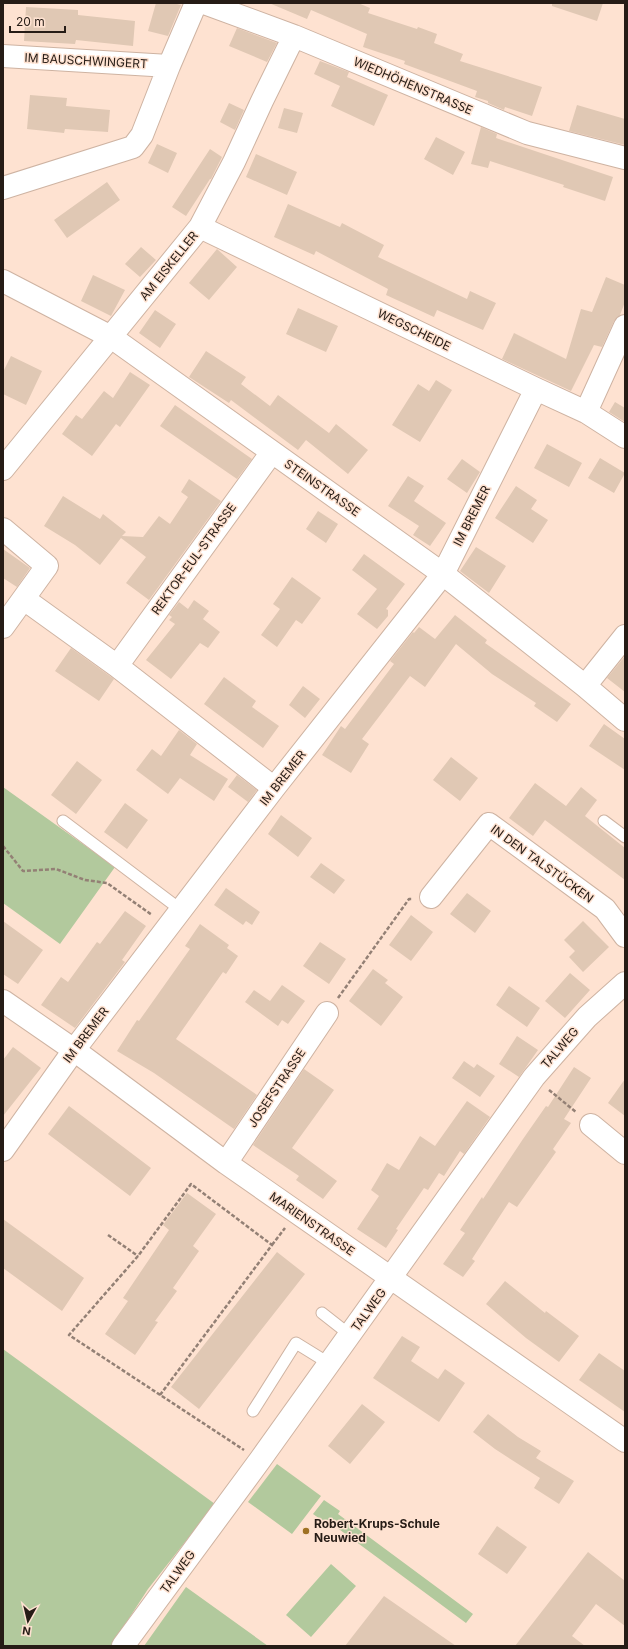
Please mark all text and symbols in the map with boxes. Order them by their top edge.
scale bar [10,8,65,34]
text: 20 m [16,14,45,29]
street label: IM BAUSCHWINGERT [24,50,148,71]
street label: WIEDHÖHENSTRASSE [351,54,475,117]
street label: AM EISKELLER [136,228,201,303]
street label: WEGSCHEIDE [375,305,453,354]
street label: STEINSTRASSE [282,456,363,519]
street label: IM BREMER [450,483,493,549]
street label: REKTOR-EUL-STRASSE [148,500,239,617]
street label: IM BREMER [256,747,309,808]
street label: IN DEN TALSTÜCKEN [488,821,597,906]
street label: IM BREMER [60,1004,112,1066]
street label: TALWEG [538,1024,582,1071]
street label: JOSEFSTRASSE [245,1045,309,1130]
street label: MARIENSTRASSE [267,1189,358,1259]
street label: TALWEG [348,1285,389,1334]
place label: Robert-Krups-Schule Neuwied [314,1516,440,1545]
marker: Robert-Krups-Schule Neuwied [301,1526,311,1536]
street label: TALWEG [157,1547,198,1596]
north arrow [8,1601,48,1641]
text: N [21,1623,32,1638]

